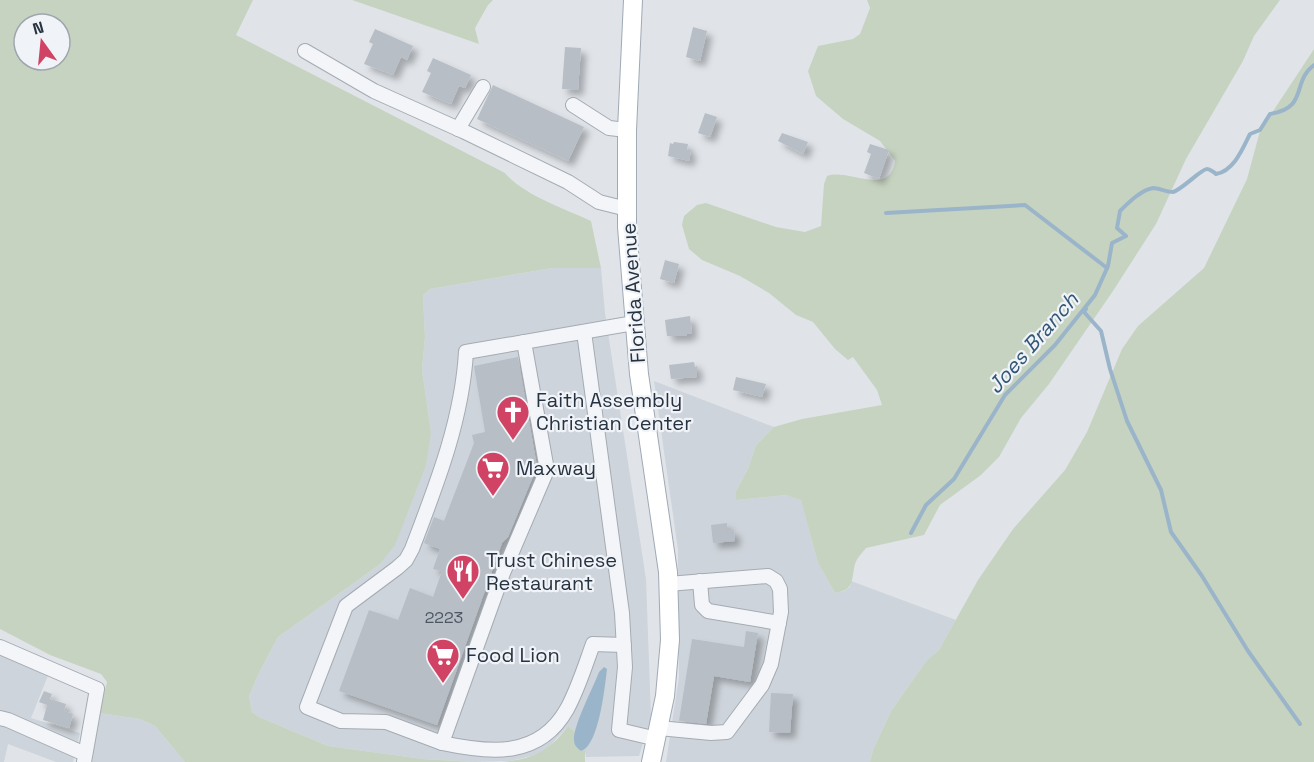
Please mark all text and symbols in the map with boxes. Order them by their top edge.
north arrow [12,12,72,72]
text: N [30,16,46,40]
street label: Florida Avenue [615,222,651,364]
water label: Joes Branch [981,286,1085,399]
place label: Faith Assembly Christian Center [536,387,692,436]
church icon: Faith Assembly Christian Center [495,394,531,441]
supermarket icon: Maxway [475,450,511,497]
place label: Maxway [516,455,596,481]
place label: Trust Chinese Restaurant [486,547,617,596]
restaurant icon: Trust Chinese Restaurant [445,553,481,600]
house number: 2223 [425,607,463,628]
supermarket icon: Food Lion [425,637,461,684]
place label: Food Lion [466,642,560,668]

